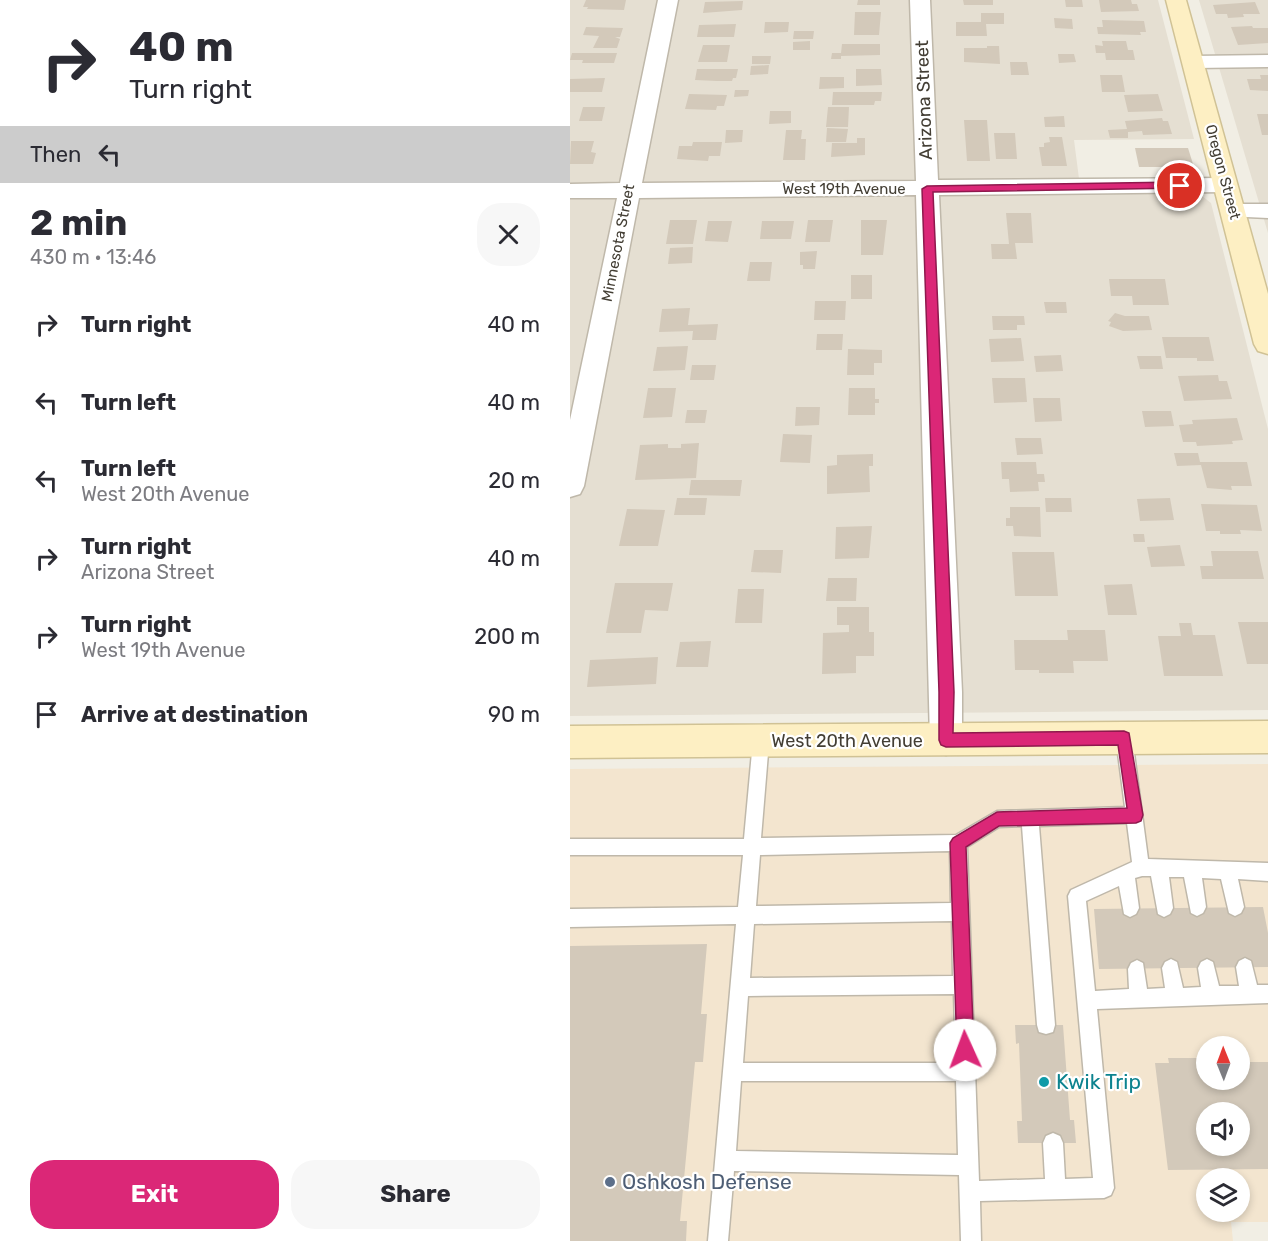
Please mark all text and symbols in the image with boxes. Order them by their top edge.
text: 40 m [129,22,234,72]
icon: right [30,24,108,102]
street label: Arizona Street [911,40,937,160]
text: Turn right [129,73,252,105]
street label: Oregon Street [1202,122,1244,222]
icon: left [93,138,126,171]
text: Then [30,141,81,168]
pin [1154,160,1205,211]
icon: arrive [1163,169,1196,202]
street label: West 19th Avenue [782,180,906,198]
street label: Minnesota Street [598,183,638,303]
text: 2 min [30,201,128,244]
button: close [477,203,540,266]
text: 430 m · 13:46 [30,245,156,269]
icon: right [30,308,63,341]
text: Turn right [81,311,191,338]
text: 40 m [487,311,540,338]
icon: left [30,386,63,419]
text: Turn left [81,389,176,416]
text: 40 m [487,389,540,416]
text: Turn left [81,455,176,482]
icon: left [30,464,63,497]
text: 20 m [488,467,540,494]
text: West 20th Avenue [81,482,250,506]
text: Turn right [81,533,191,560]
icon: right [30,542,63,575]
text: 40 m [487,545,540,572]
text: Arizona Street [81,560,214,584]
text: Turn right [81,611,191,638]
icon: right [30,620,63,653]
text: 200 m [474,623,540,650]
text: West 19th Avenue [81,638,246,662]
icon: arrive [30,698,63,731]
text: Arrive at destination [81,701,308,728]
text: 90 m [488,701,540,728]
street label: West 20th Avenue [771,730,923,752]
position arrow [933,1018,997,1082]
north arrow [1196,1036,1250,1090]
map controls [1196,1036,1250,1222]
place label: Kwik Trip [1056,1069,1141,1094]
marker: Kwik Trip [1037,1075,1051,1089]
button: sound [1196,1102,1250,1156]
button: Exit [30,1160,279,1229]
button: Share [291,1160,540,1229]
button: layers [1196,1168,1250,1222]
place label: Oshkosh Defense [622,1169,792,1194]
marker: Oshkosh Defense [603,1175,617,1189]

